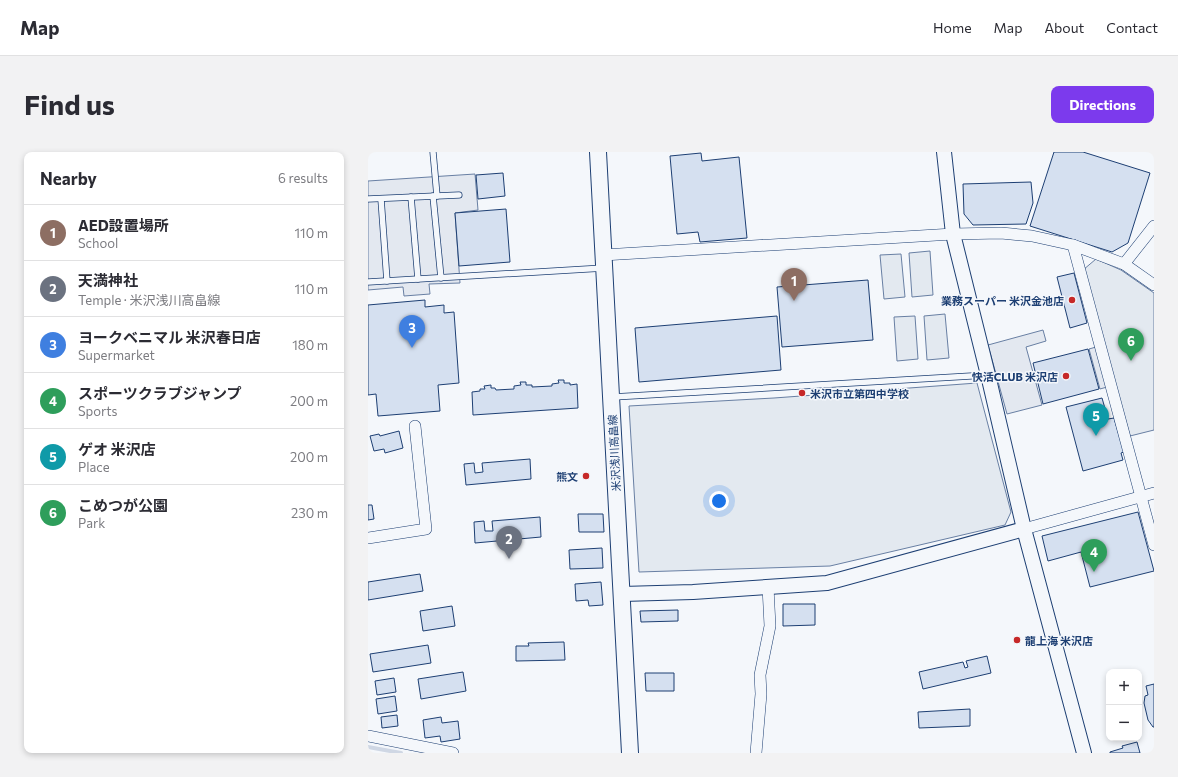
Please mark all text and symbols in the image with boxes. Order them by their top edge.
text: Map [20,16,59,39]
text: Home [933,19,972,36]
text: Map [994,19,1022,36]
text: About [1044,19,1084,36]
text: Contact [1106,19,1158,36]
button: Directions [1051,86,1154,123]
text: Find us [24,87,115,121]
text: Nearby [40,168,97,189]
text: 6 results [278,170,328,186]
text: AED設置場所 [78,216,169,234]
text: 1 [50,225,56,241]
text: 110 m [295,225,328,241]
text: School [78,235,118,251]
pin: 1 [781,268,807,301]
text: 天満神社 [78,271,138,289]
text: 2 [49,281,57,297]
text: 110 m [295,281,328,297]
text: Temple · 米沢浅川高畠線 [78,292,220,308]
place label: 業務スーパー 米沢金池店 [941,294,1064,307]
marker: 業務スーパー 米沢金池店 [1067,295,1077,305]
pin: 3 [399,315,425,348]
text: ヨークベニマル 米沢春日店 [78,328,261,346]
pin: 6 [1118,328,1144,361]
text: 3 [49,337,57,353]
text: 180 m [292,337,328,353]
text: Supermarket [78,347,155,363]
place label: 快活CLUB 米沢店 [972,370,1058,383]
marker: 快活CLUB 米沢店 [1061,371,1071,381]
text: スポーツクラブジャンプ [78,384,242,402]
place label: 米沢市立第四中学校 [810,387,909,400]
marker: 米沢市立第四中学校 [797,388,807,398]
text: 4 [49,393,57,409]
text: 200 m [290,393,328,409]
text: Sports [78,403,118,419]
pin: 5 [1083,403,1109,436]
street label: 米沢浅川高畠線 [605,414,623,492]
text: ゲオ 米沢店 [78,440,156,458]
text: 5 [49,449,57,465]
text: 200 m [290,449,328,465]
text: Place [78,459,110,475]
place label: 熊文 [556,470,578,483]
marker: 熊文 [581,471,591,481]
your location [709,491,729,511]
text: こめつが公園 [78,496,168,514]
text: 6 [49,505,57,521]
text: 230 m [291,505,328,521]
text: Park [78,515,105,531]
pin: 2 [496,526,522,559]
pin: 4 [1081,539,1107,572]
place label: 龍上海 米沢店 [1025,634,1093,647]
marker: 龍上海 米沢店 [1012,635,1022,645]
map controls [1106,669,1142,741]
button: + [1106,669,1142,705]
button: − [1106,705,1142,741]

